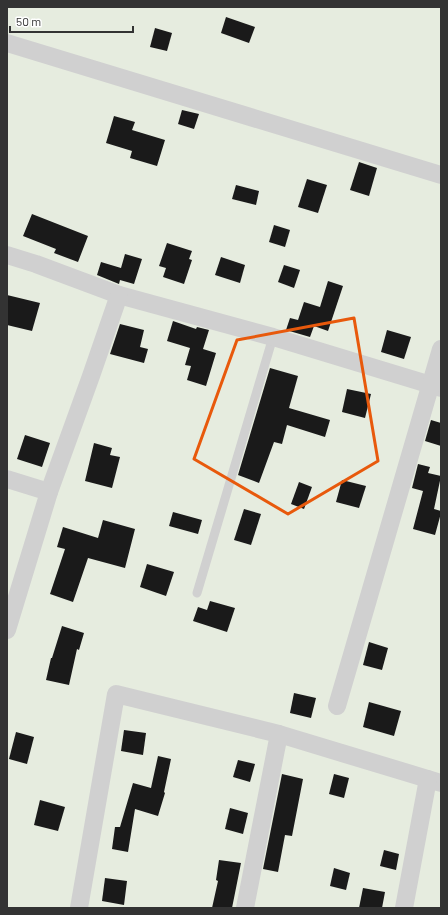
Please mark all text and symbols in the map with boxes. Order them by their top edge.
scale bar [10,8,133,34]
text: 50 m [16,14,41,28]

